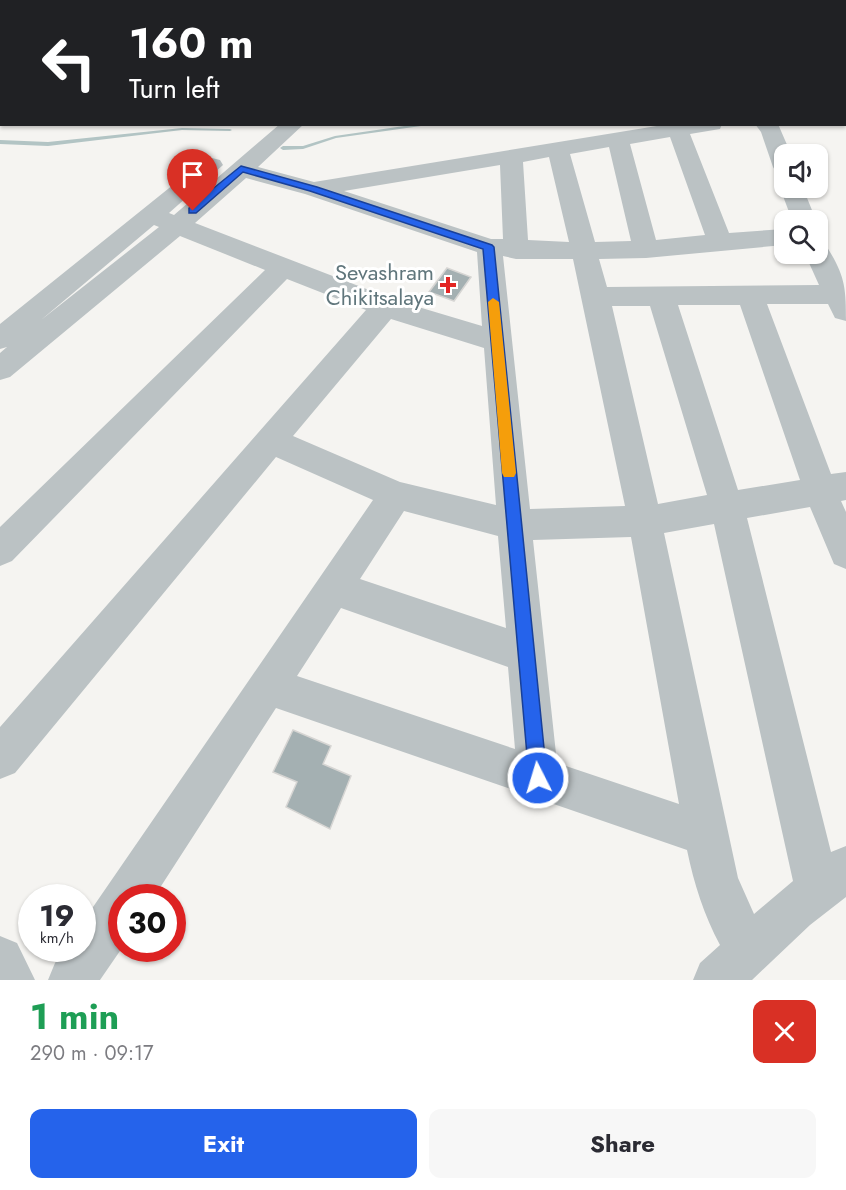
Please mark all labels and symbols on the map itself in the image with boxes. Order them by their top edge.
pin [167,149,218,211]
place label: Sevashram Chikitsalaya [326,256,434,313]
marker: Sevashram Chikitsalaya [439,276,457,294]
position arrow [506,746,570,810]
speed limit sign: 30 [108,884,186,962]

